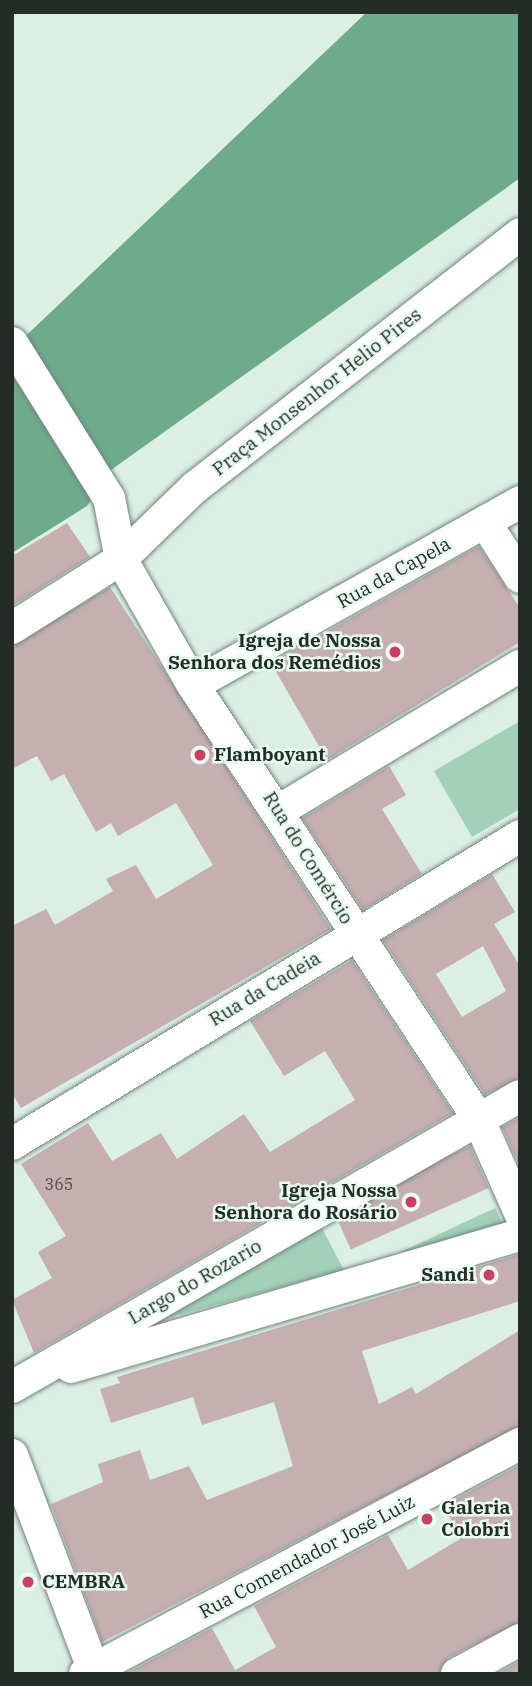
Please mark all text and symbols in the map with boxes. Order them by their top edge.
street label: Praça Monsenhor Helio Pires [208,303,426,481]
street label: Rua da Capela [333,532,455,614]
place label: Igreja de Nossa Senhora dos Remédios [168,630,381,674]
marker: Igreja de Nossa Senhora dos Remédios [387,644,403,660]
place label: Flamboyant [214,744,325,766]
marker: Flamboyant [192,747,208,763]
street label: Rua do Comércio [258,788,358,928]
street label: Rua da Cadeia [205,947,325,1031]
house number: 365 [45,1174,73,1194]
place label: Igreja Nossa Senhora do Rosário [214,1180,397,1224]
marker: Igreja Nossa Senhora do Rosário [403,1194,419,1210]
street label: Largo do Rozario [124,1235,266,1329]
place label: Sandi [421,1264,475,1286]
marker: Sandi [481,1267,497,1283]
street label: Rua Comendador José Luiz [195,1490,419,1624]
place label: Galeria Colobri [441,1497,510,1541]
marker: Galeria Colobri [419,1511,435,1527]
place label: CEMBRA [42,1571,125,1593]
marker: CEMBRA [20,1574,36,1590]

